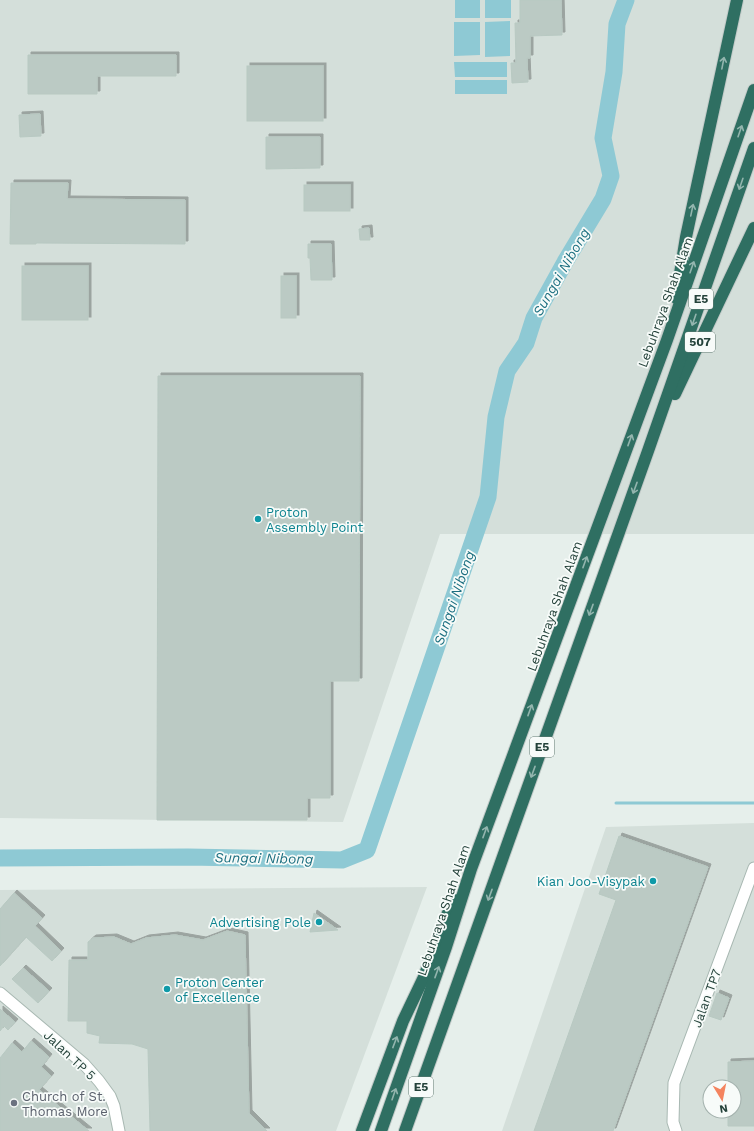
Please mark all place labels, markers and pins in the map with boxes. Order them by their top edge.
place label: Proton Assembly Point [266,505,364,535]
marker: Proton Assembly Point [253,514,263,524]
place label: Kian Joo-Visypak [537,874,646,889]
marker: Kian Joo-Visypak [648,876,658,886]
place label: Advertising Pole [210,915,311,930]
marker: Advertising Pole [314,917,324,927]
place label: Proton Center of Excellence [175,975,264,1005]
marker: Proton Center of Excellence [162,984,172,994]
place label: Church of St. Thomas More [22,1089,108,1119]
marker: Church of St. Thomas More [9,1098,19,1108]

